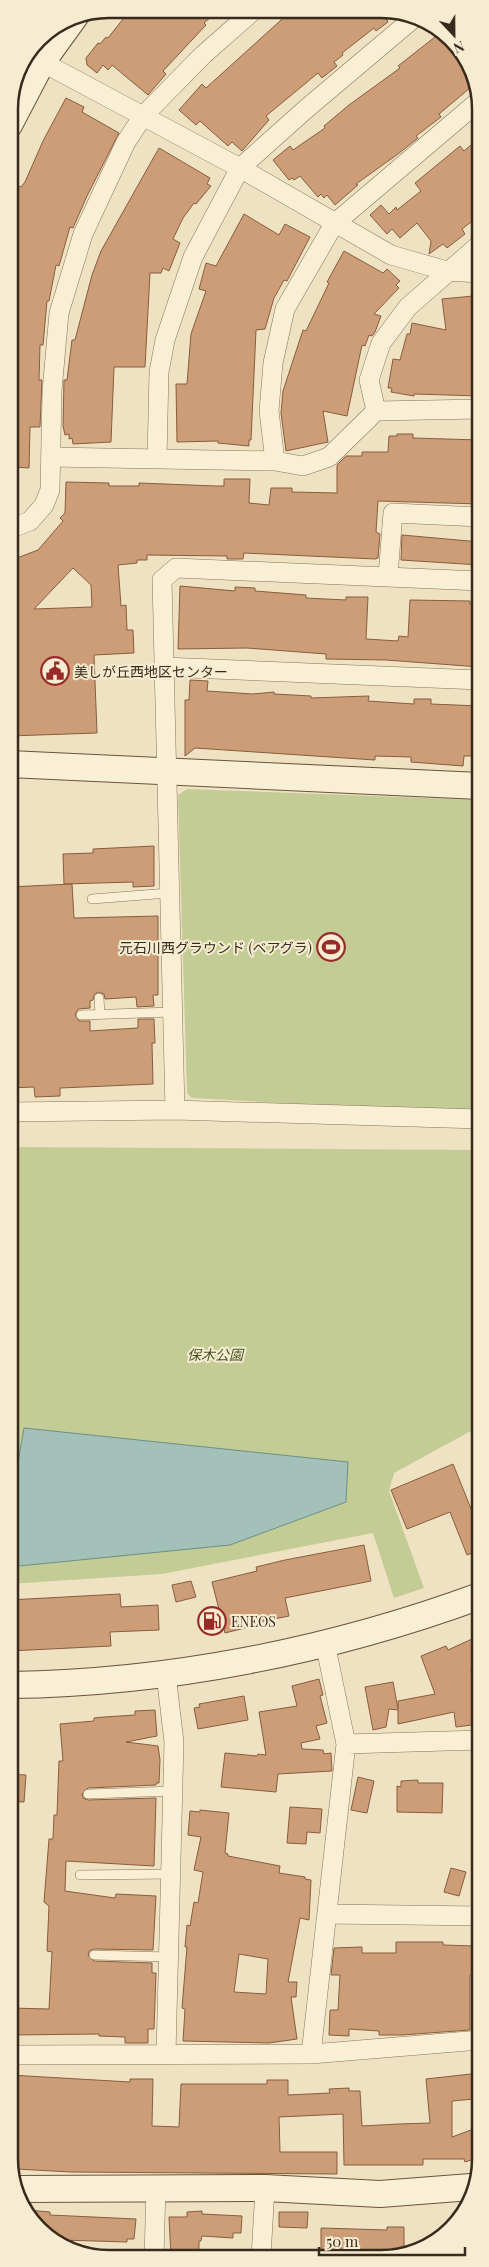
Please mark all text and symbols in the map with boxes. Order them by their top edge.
north arrow [429,10,479,60]
text: N [451,37,467,58]
public building icon: 美しが丘西地区センター [40,656,70,686]
place label: 美しが丘西地区センター [74,662,228,681]
sports icon: 元石川西グラウンド (ベアグラ) [316,932,346,962]
place label: 元石川西グラウンド (ベアグラ) [119,938,312,957]
park label: 保木公園 [187,1345,245,1364]
fuel station icon: ENEOS [197,1606,227,1636]
place label: ENEOS [231,1612,276,1631]
scale bar [319,2224,465,2256]
text: 50 m [326,2231,359,2251]

